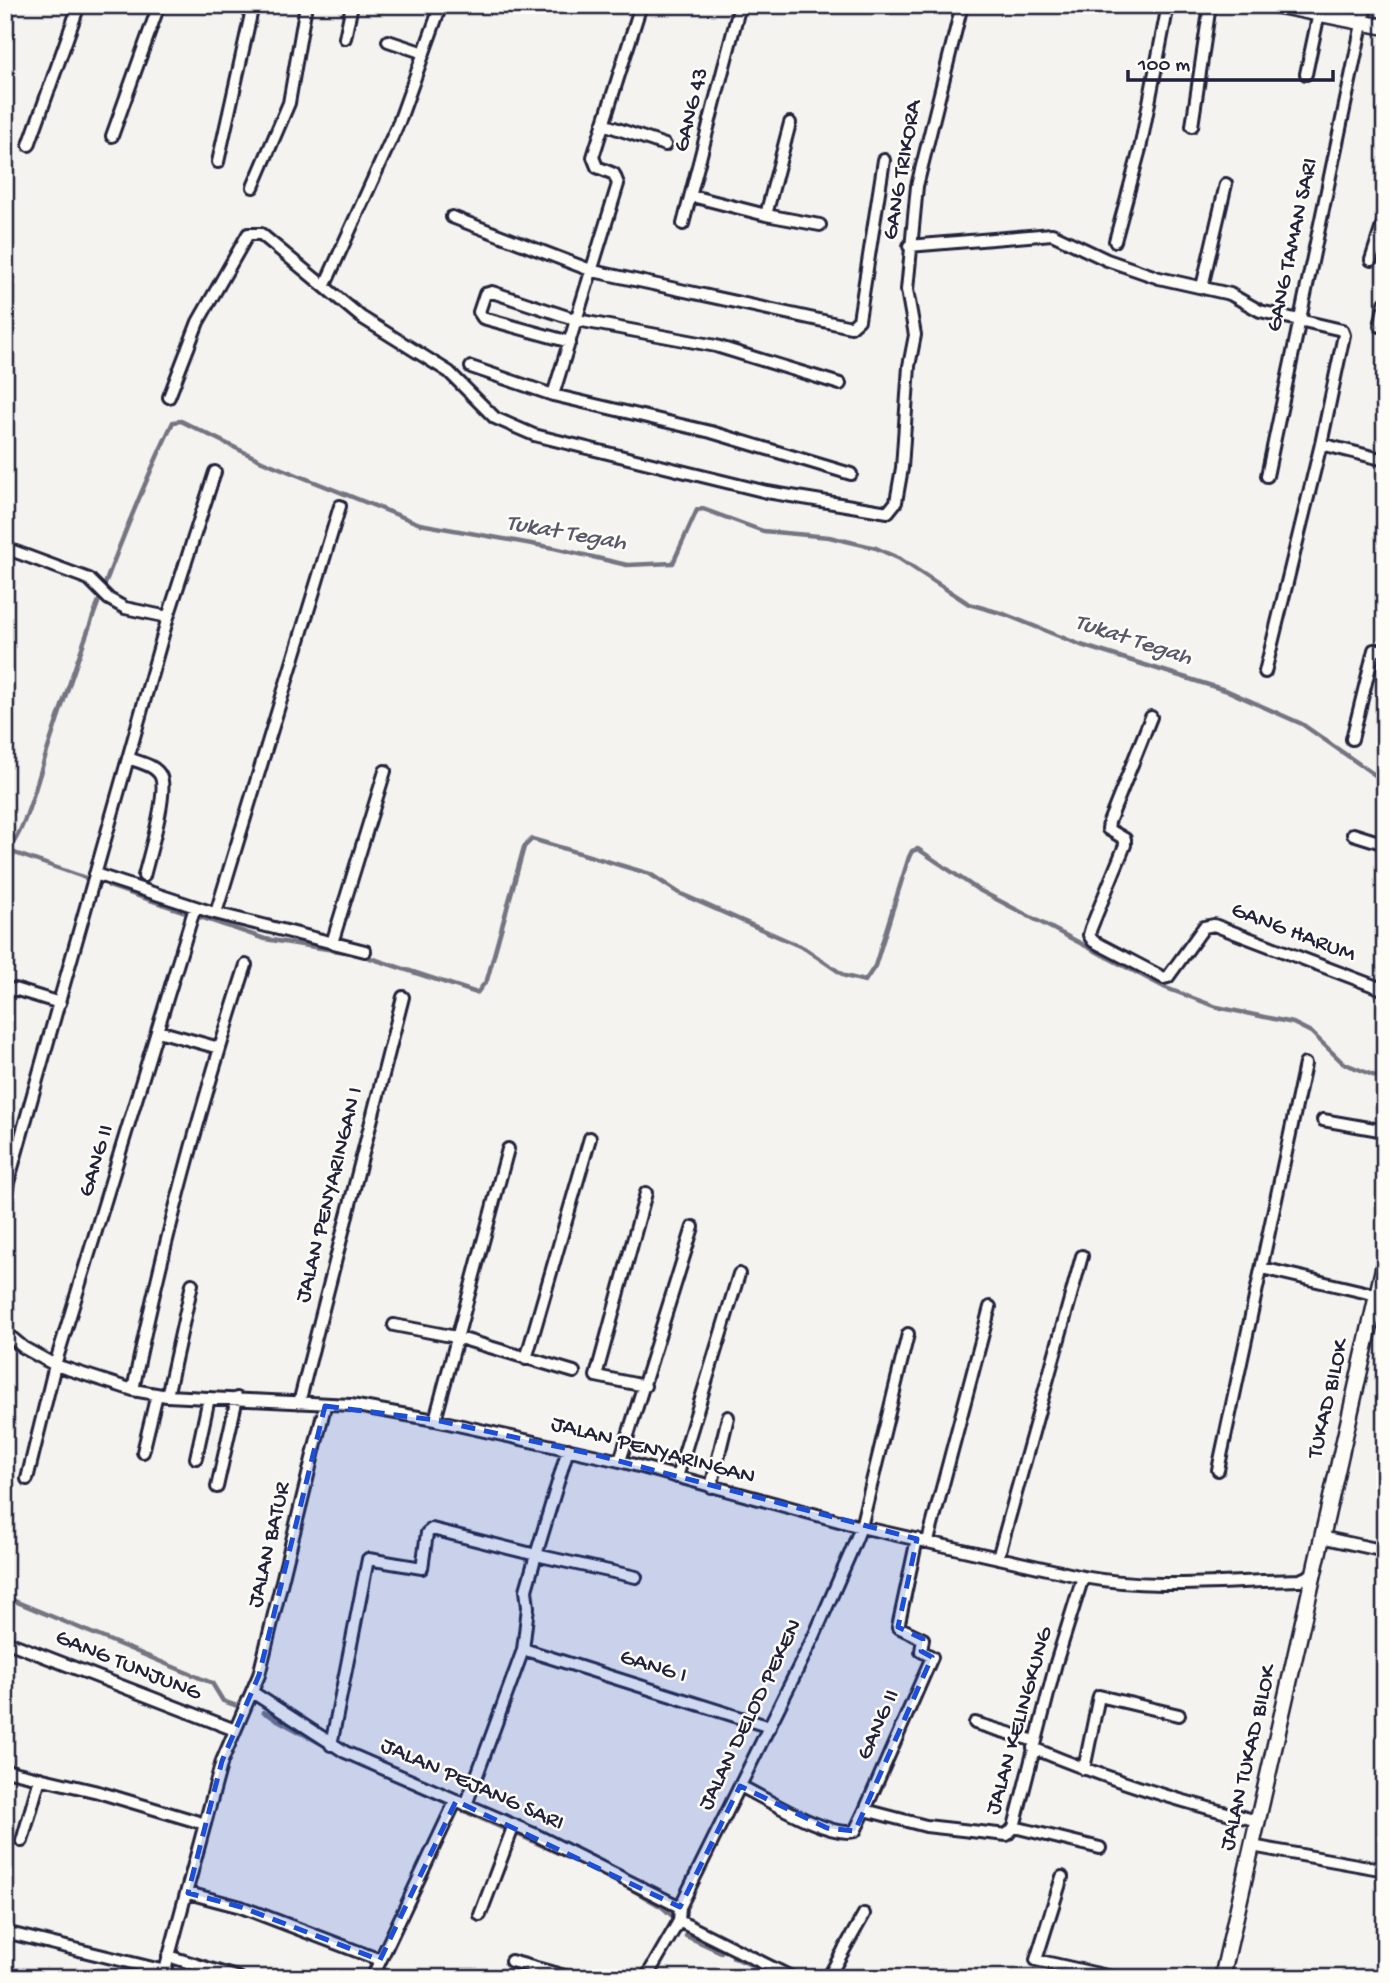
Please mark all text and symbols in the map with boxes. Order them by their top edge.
scale bar [1128,38,1332,82]
text: 100 m [1137,54,1190,79]
street label: GANG 43 [669,65,715,155]
street label: GANG TRIKORA [877,97,929,242]
street label: GANG TAMAN SARI [1261,155,1325,335]
water label: Tukat Tegah [504,509,629,559]
water label: Tukat Tegah [1071,608,1196,674]
street label: GANG HARUM [1227,897,1360,969]
street label: JALAN PENYARINGAN I [290,1084,370,1306]
street label: GANG II [73,1122,121,1200]
street label: TUKAD BILOK [1302,1335,1356,1463]
street label: JALAN PENYARINGAN [548,1411,758,1491]
street label: JALAN BATUR [242,1479,298,1610]
street label: JALAN DELOD PEKEN [693,1615,809,1815]
street label: JALAN KELINGKUNG [980,1623,1060,1818]
street label: GANG TUNJUNG [51,1624,206,1708]
street label: GANG I [616,1644,690,1690]
street label: JALAN TUKAD BILOK [1215,1661,1284,1853]
street label: GANG II [852,1686,906,1764]
street label: JALAN PEJANG SARI [376,1732,568,1838]

